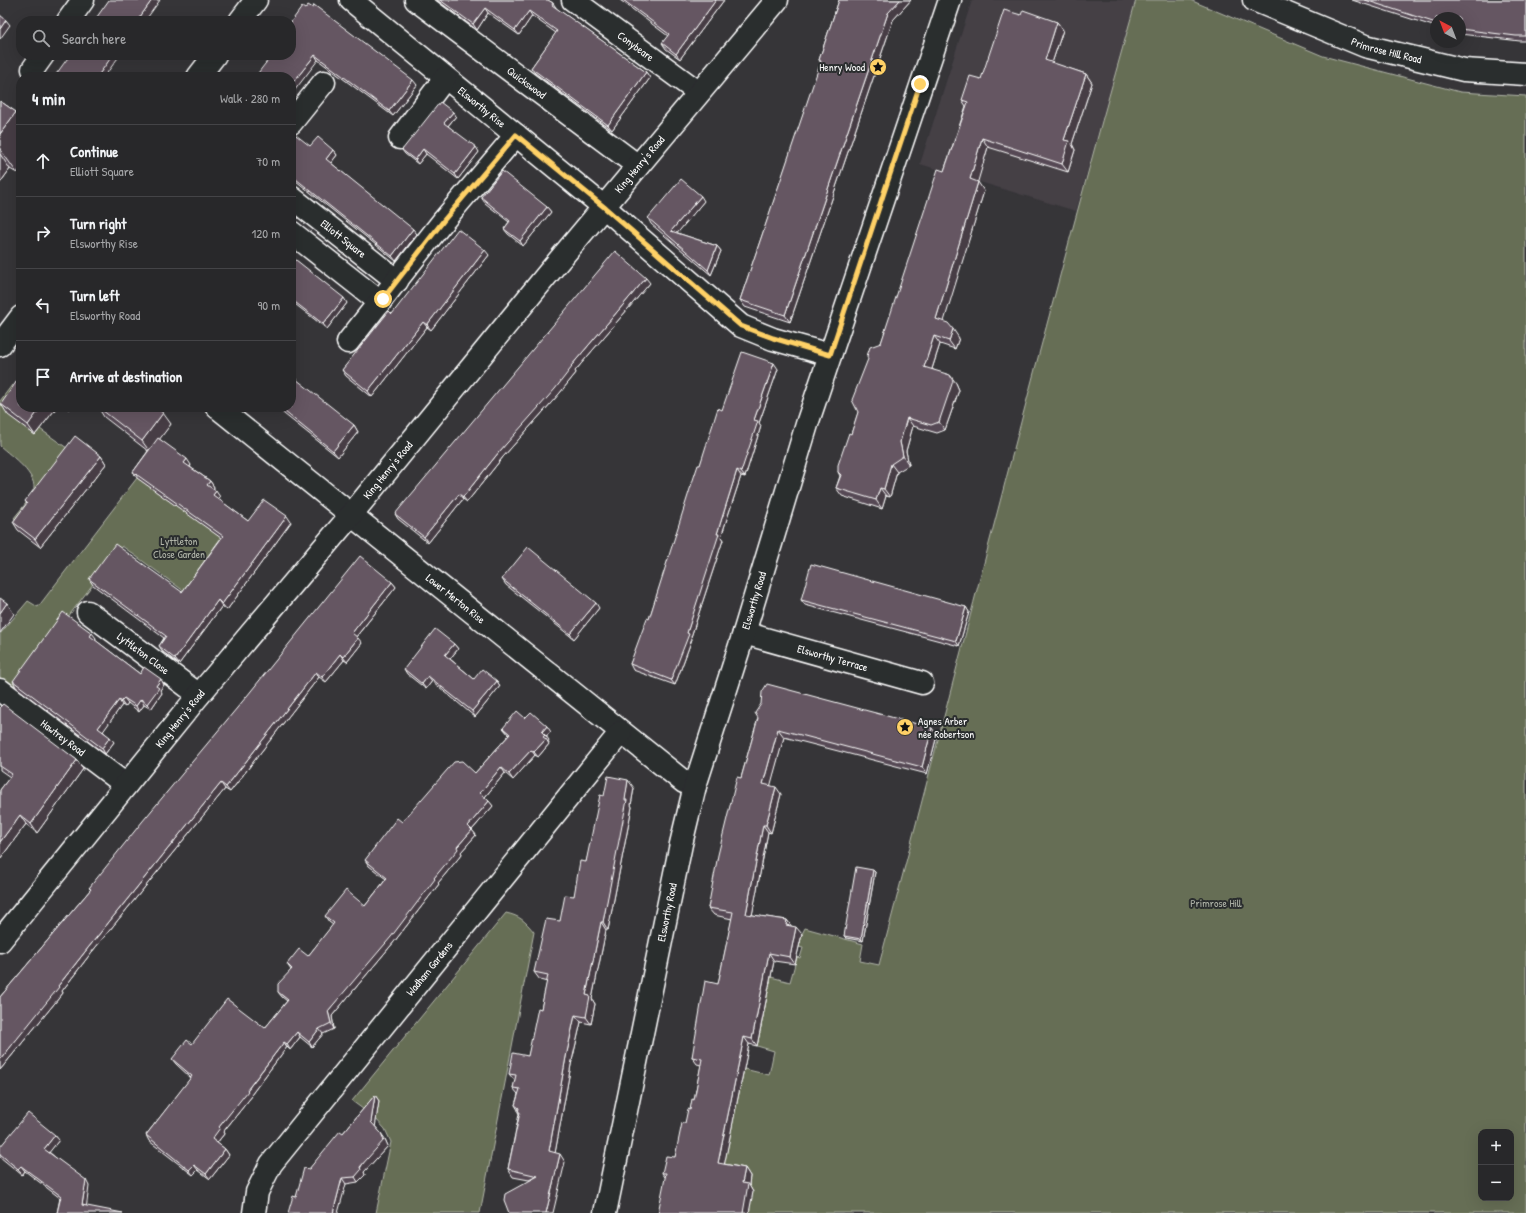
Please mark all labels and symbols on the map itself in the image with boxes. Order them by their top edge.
north arrow [1430,12,1466,48]
street label: Conybeare [615,28,657,65]
street label: Primrose Hill Road [1349,34,1424,67]
place icon: Henry Wood [868,57,888,77]
place label: Henry Wood [819,60,866,74]
street label: Quickswood [504,63,549,102]
route end [911,75,929,93]
street label: Elsworthy Rise [455,83,509,131]
street label: King Henry's Road [611,132,668,196]
street label: Elliott Square [318,216,370,261]
route start [374,290,392,308]
street label: King Henry's Road [360,438,416,502]
park label: Lyttleton Close Garden [153,534,205,561]
street label: Elsworthy Road [739,569,769,631]
street label: Lower Merton Rise [423,571,488,627]
street label: Lyttleton Close [114,629,173,678]
street label: Elsworthy Terrace [796,641,870,675]
street label: King Henry's Road [152,686,208,751]
place label: Agnes Arber née Robertson [918,714,974,741]
street label: Hawtrey Road [38,716,89,759]
place icon: Agnes Arber née Robertson [895,717,915,737]
street label: Elsworthy Road [654,881,680,943]
park label: Primrose Hill [1190,896,1242,910]
street label: Wadham Gardens [403,939,456,999]

